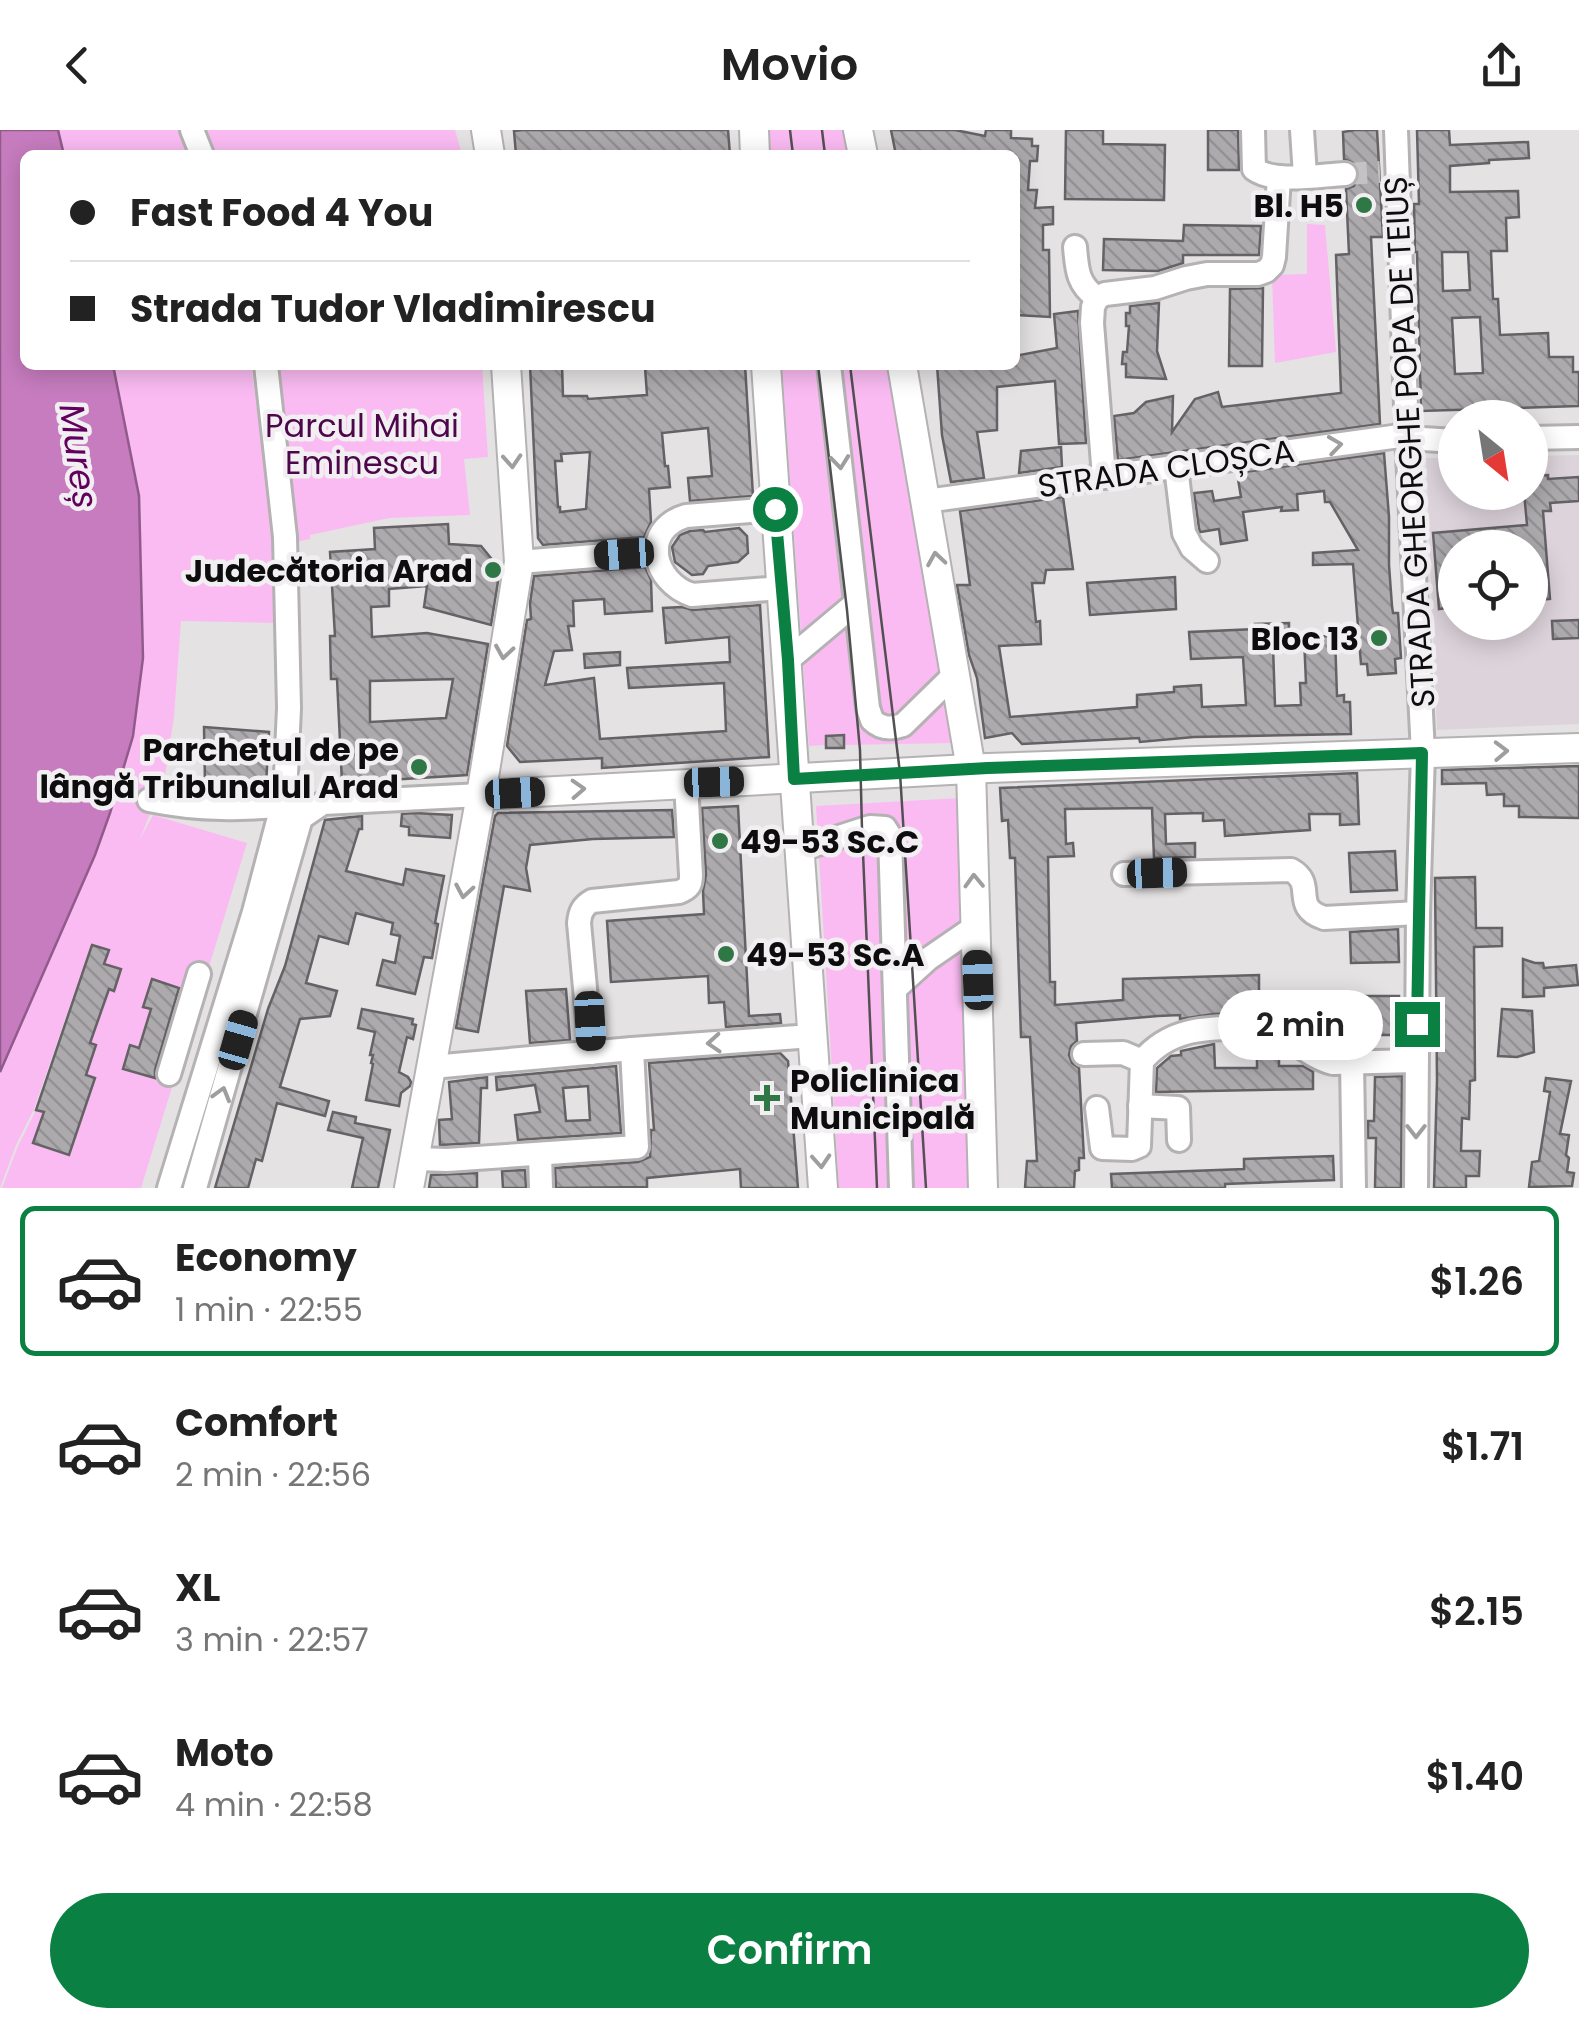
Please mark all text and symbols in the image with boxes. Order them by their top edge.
text: Movio [721,33,858,96]
icon: back [50,38,105,93]
icon: share [1474,38,1529,93]
street label: STRADA GHEORGHE POPA DE TEIUȘ [1373,175,1445,709]
place label: Bl. H5 [1253,183,1344,228]
text: Fast Food 4 You [130,186,433,239]
marker: Bl. H5 [1353,194,1375,216]
text: Strada Tudor Vladimirescu [130,282,656,335]
water label: Mureș [47,400,111,512]
north arrow [1438,400,1548,510]
map controls [1438,400,1548,640]
park label: Parcul Mihai Eminescu [265,403,459,485]
street label: STRADA CLOȘCA [1035,428,1297,508]
one-way arrow [1327,435,1343,456]
one-way arrow [501,453,522,469]
one-way arrow [829,454,850,470]
route start [753,487,798,532]
button: locate [1438,530,1548,640]
car [593,537,655,571]
place label: Judecătoria Arad [185,548,473,593]
one-way arrow [926,550,947,567]
marker: Judecătoria Arad [482,559,504,581]
place label: Bloc 13 [1251,616,1359,661]
marker: Bloc 13 [1368,627,1390,649]
one-way arrow [494,644,515,661]
place label: Parchetul de pe lângă Tribunalul Arad [39,727,399,809]
one-way arrow [1493,740,1509,761]
marker: Parchetul de pe lângă Tribunalul Arad [408,756,430,778]
car [683,766,745,798]
car [484,776,546,810]
one-way arrow [570,779,586,800]
place label: 49-53 Sc.C [740,819,919,864]
marker: 49-53 Sc.C [709,830,731,852]
car [1126,857,1188,889]
one-way arrow [964,872,985,888]
one-way arrow [454,882,475,899]
place label: 49-53 Sc.A [746,932,925,977]
marker: 49-53 Sc.A [715,943,737,965]
car [962,949,994,1011]
callout: 2 min [1217,989,1382,1059]
car [573,990,607,1052]
text: 2 min [1256,1002,1345,1047]
route end [1395,1002,1440,1047]
car [215,1007,261,1073]
one-way arrow [706,1032,722,1053]
place label: Policlinica Municipală [790,1058,975,1140]
marker: Policlinica Municipală [754,1085,780,1111]
one-way arrow [210,1086,231,1103]
one-way arrow [1405,1124,1427,1139]
one-way arrow [810,1153,831,1169]
text: Economy [175,1231,357,1284]
icon: car [55,1236,145,1326]
text: $1.26 [1429,1255,1524,1308]
text: 1 min · 22:55 [175,1287,363,1332]
text: Comfort [175,1396,338,1449]
icon: car [55,1401,145,1491]
text: $1.71 [1441,1420,1524,1473]
text: 2 min · 22:56 [175,1452,371,1497]
text: XL [175,1561,220,1614]
icon: car [55,1566,145,1656]
text: $2.15 [1429,1585,1524,1638]
text: 3 min · 22:57 [175,1617,369,1662]
text: Moto [175,1726,274,1779]
icon: car [55,1731,145,1821]
text: $1.40 [1426,1750,1524,1803]
text: 4 min · 22:58 [175,1782,373,1827]
button: Confirm [50,1893,1529,2008]

